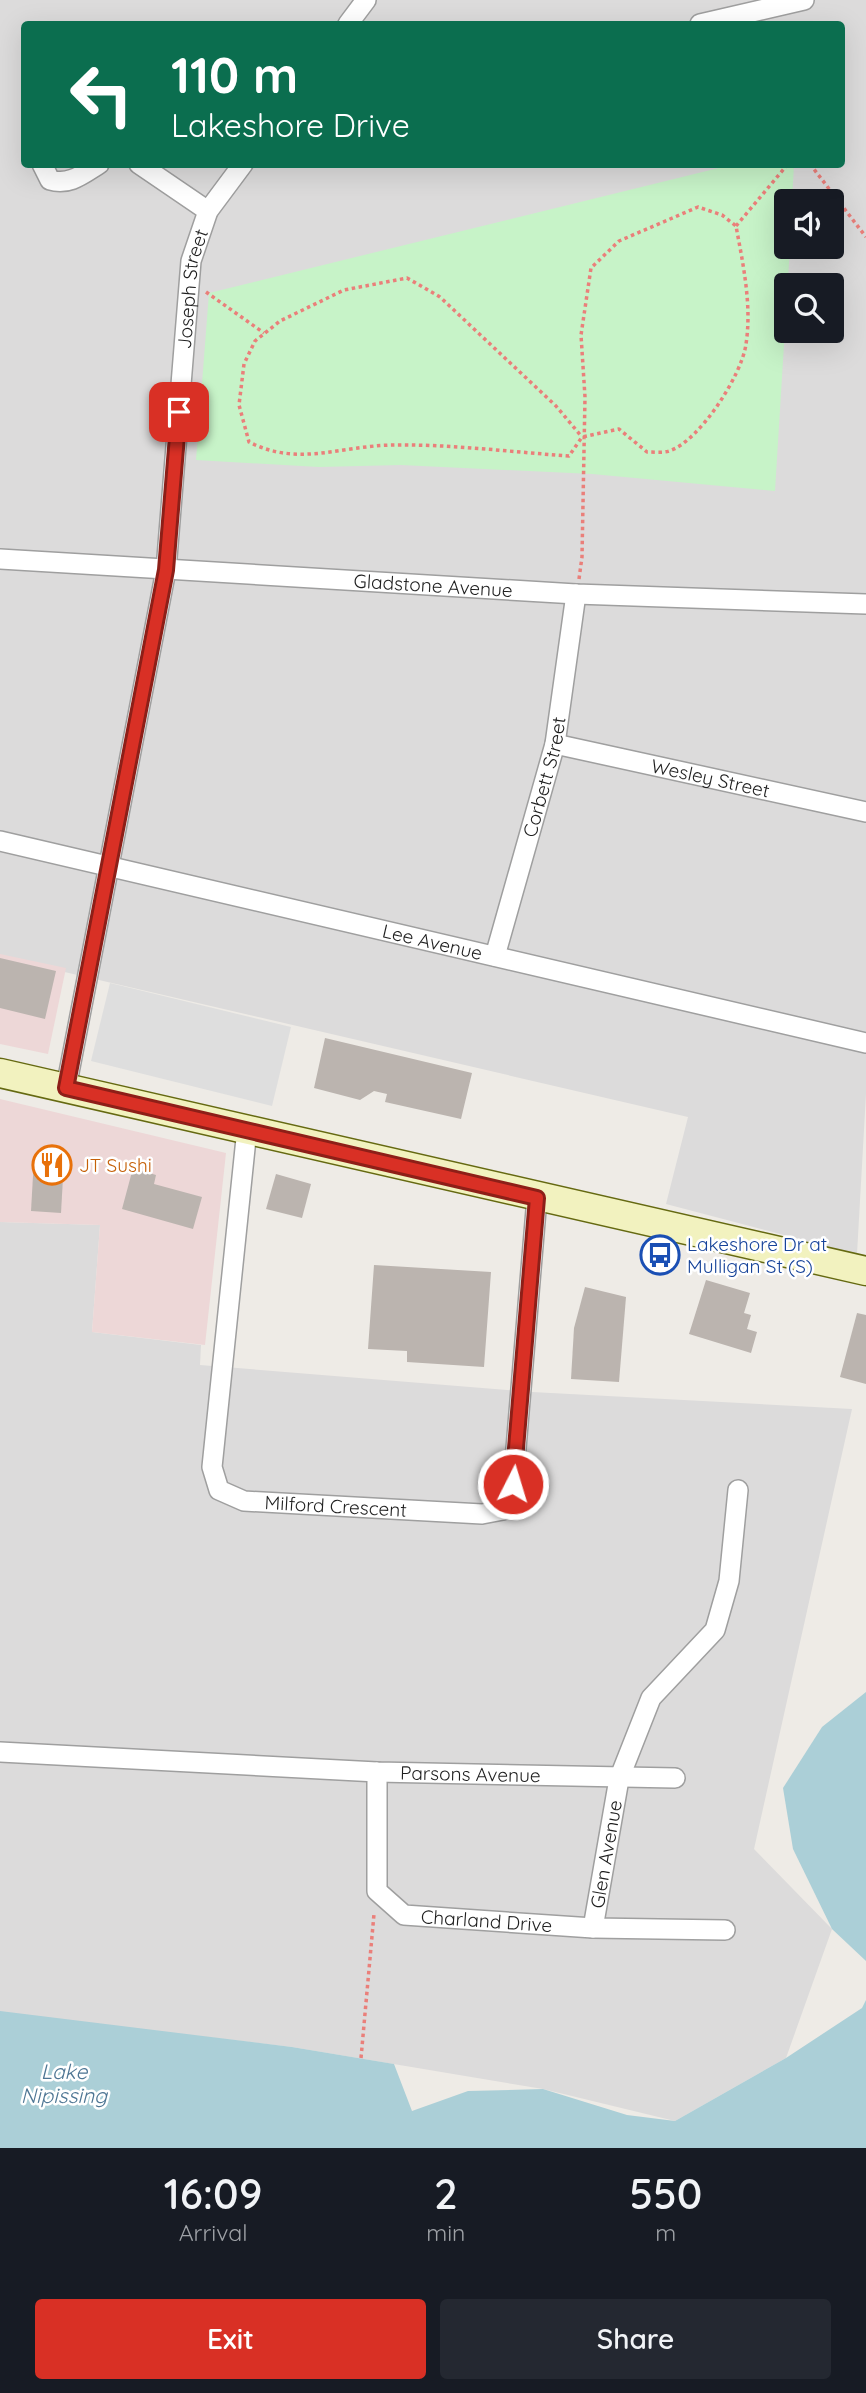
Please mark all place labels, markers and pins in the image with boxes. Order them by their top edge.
pin [149,382,209,442]
restaurant icon: JT Sushi [31,1144,73,1186]
place label: JT Sushi [79,1153,152,1177]
place label: Lakeshore Dr at Mulligan St (S) [687,1232,827,1278]
bus stop icon: Lakeshore Dr at Mulligan St (S) [639,1234,681,1276]

